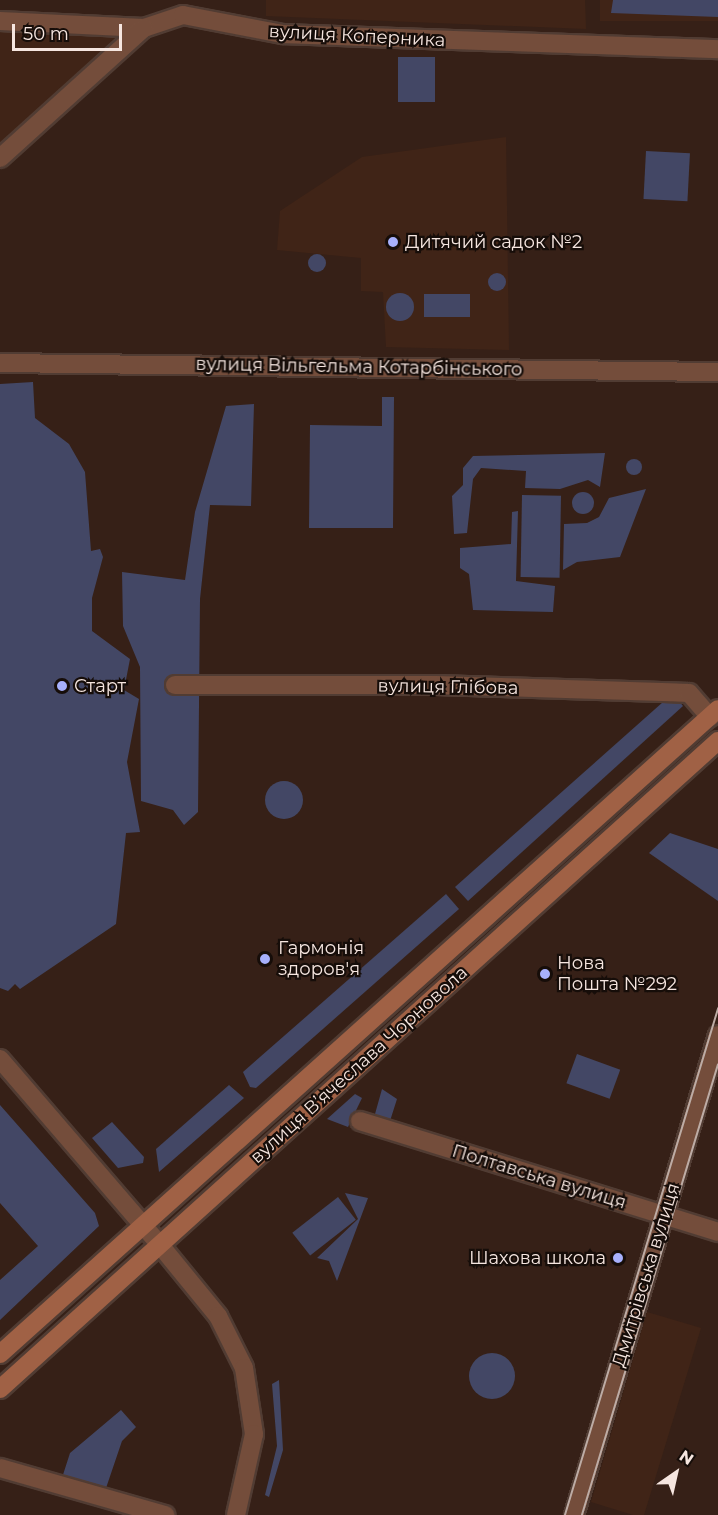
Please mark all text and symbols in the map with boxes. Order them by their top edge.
scale bar [15,12,124,50]
street label: вулиця Коперника [268,21,446,51]
text: 50 m [23,23,69,45]
place label: Дитячий садок №2 [405,231,582,253]
marker: Дитячий садок №2 [386,235,400,249]
street label: вулиця Вільгельма Котарбінського [195,353,523,381]
place label: Старт [74,675,126,697]
street label: вулиця Глібова [377,675,519,699]
marker: Старт [55,679,69,693]
place label: Гармонія здоров'я [278,938,364,980]
marker: Гармонія здоров'я [256,950,274,968]
place label: Нова Пошта №292 [557,953,677,996]
street label: вулиця Вʼячеслава Чорновола [246,962,472,1168]
marker: Нова Пошта №292 [538,967,552,981]
street label: Полтавська вулиця [449,1140,629,1214]
street label: Дмитрівська вулиця [608,1181,684,1369]
place label: Шахова школа [469,1247,606,1269]
marker: Шахова школа [611,1251,625,1265]
north arrow [646,1443,706,1503]
text: N [676,1446,697,1469]

